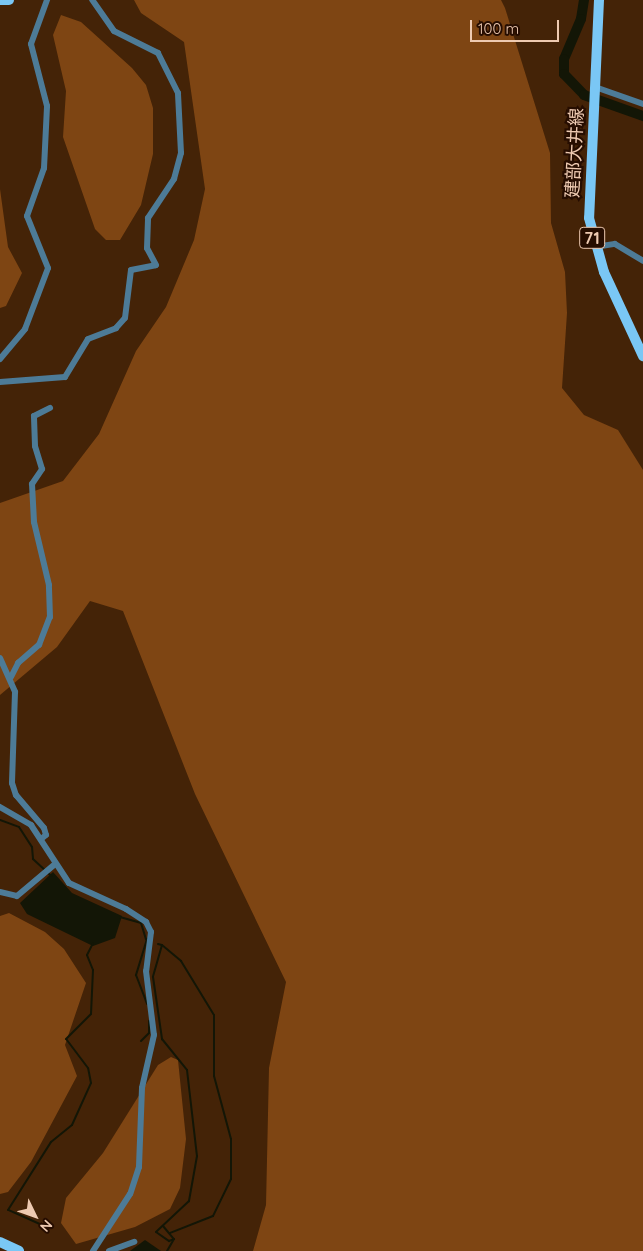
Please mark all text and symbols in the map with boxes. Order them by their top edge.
scale bar [473,10,562,42]
text: 100 m [478,19,519,38]
street label: 建部大井線 [562,107,588,199]
road number: 71 [578,224,606,252]
north arrow [10,1191,60,1241]
text: N [36,1216,56,1236]

